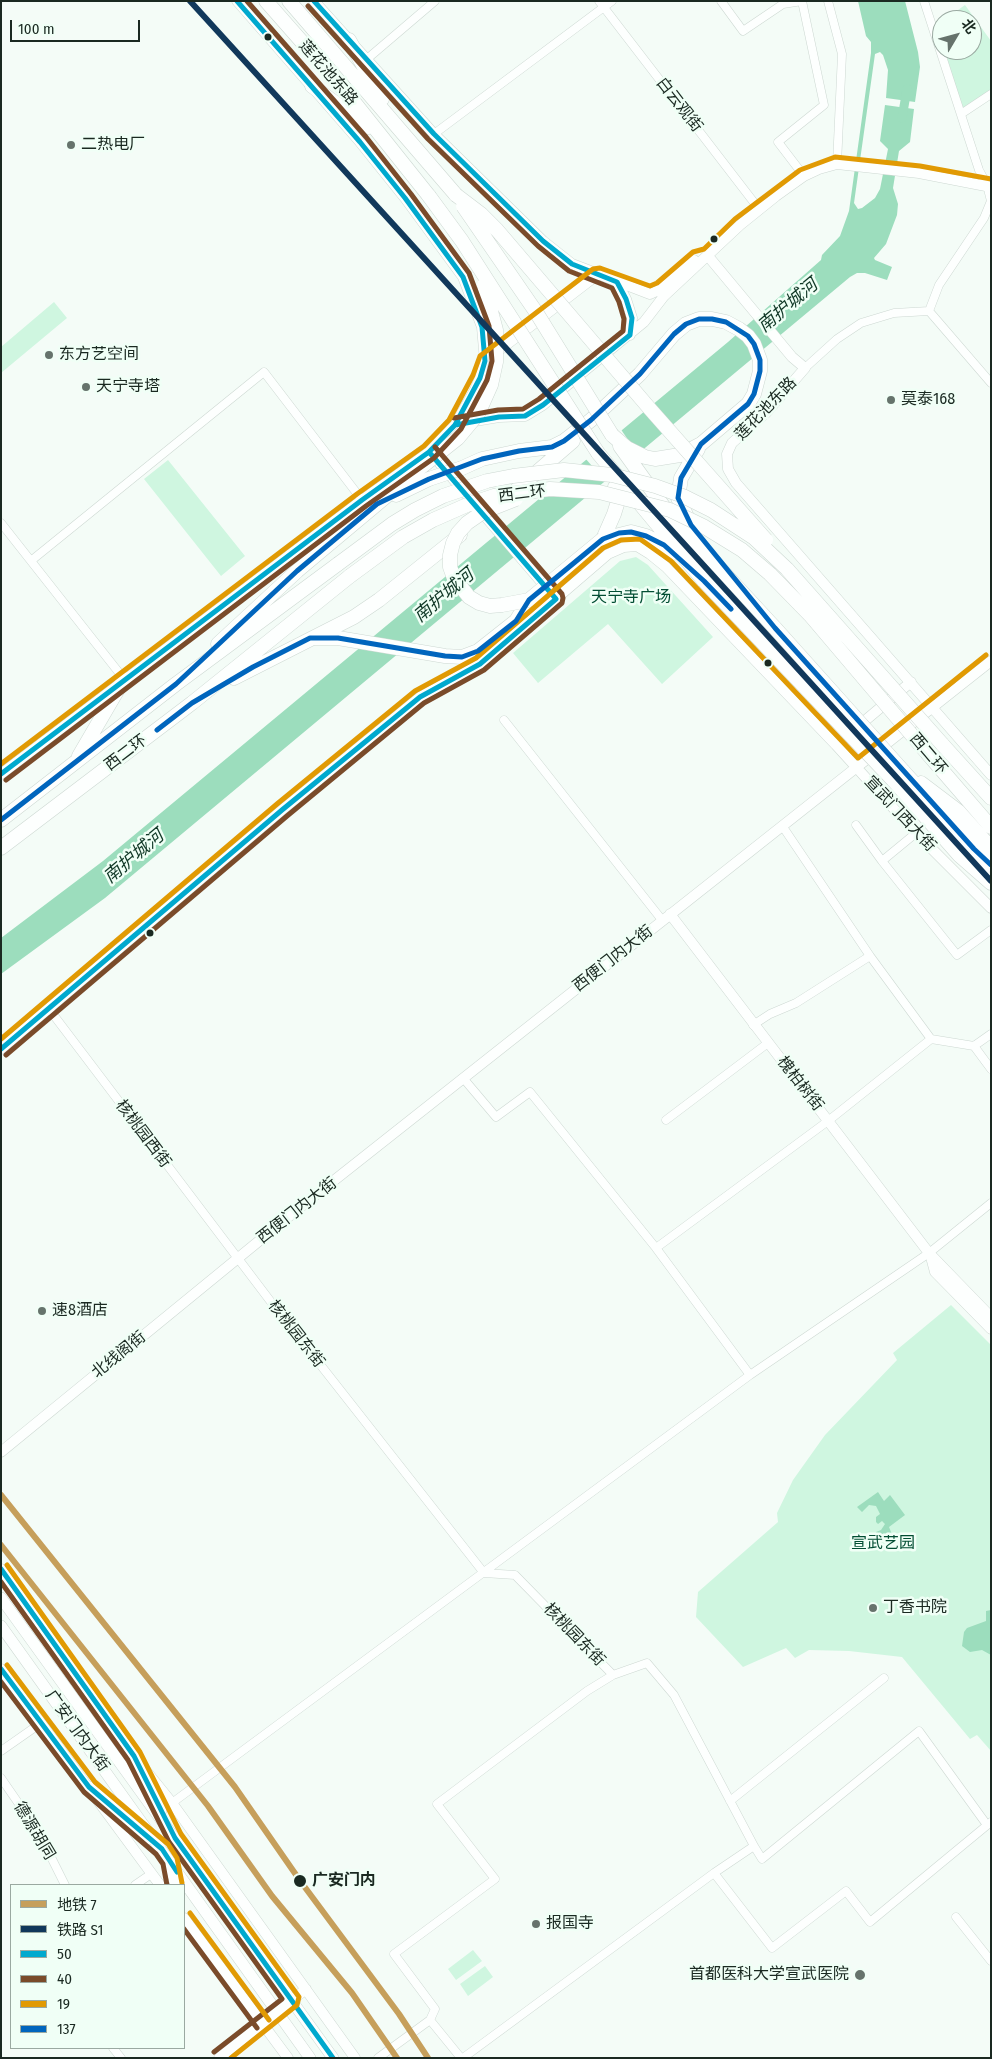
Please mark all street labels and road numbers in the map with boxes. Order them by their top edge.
street label: 莲花池东路 [295,37,361,109]
street label: 白云观街 [652,74,706,136]
street label: 莲花池东路 [731,374,801,444]
street label: 西二环 [497,482,547,506]
street label: 西二环 [905,729,951,779]
street label: 西二环 [101,731,151,775]
street label: 宣武门西大街 [860,772,940,856]
street label: 西便门内大街 [569,922,657,996]
street label: 槐柏树街 [773,1053,827,1115]
street label: 核桃园西街 [111,1096,175,1172]
street label: 西便门内大街 [253,1174,341,1248]
street label: 核桃园东街 [264,1297,328,1371]
street label: 北线阁街 [88,1327,150,1383]
street label: 核桃园东街 [539,1600,609,1670]
street label: 广安门内大街 [41,1687,113,1775]
street label: 德源胡同 [9,1799,59,1863]

